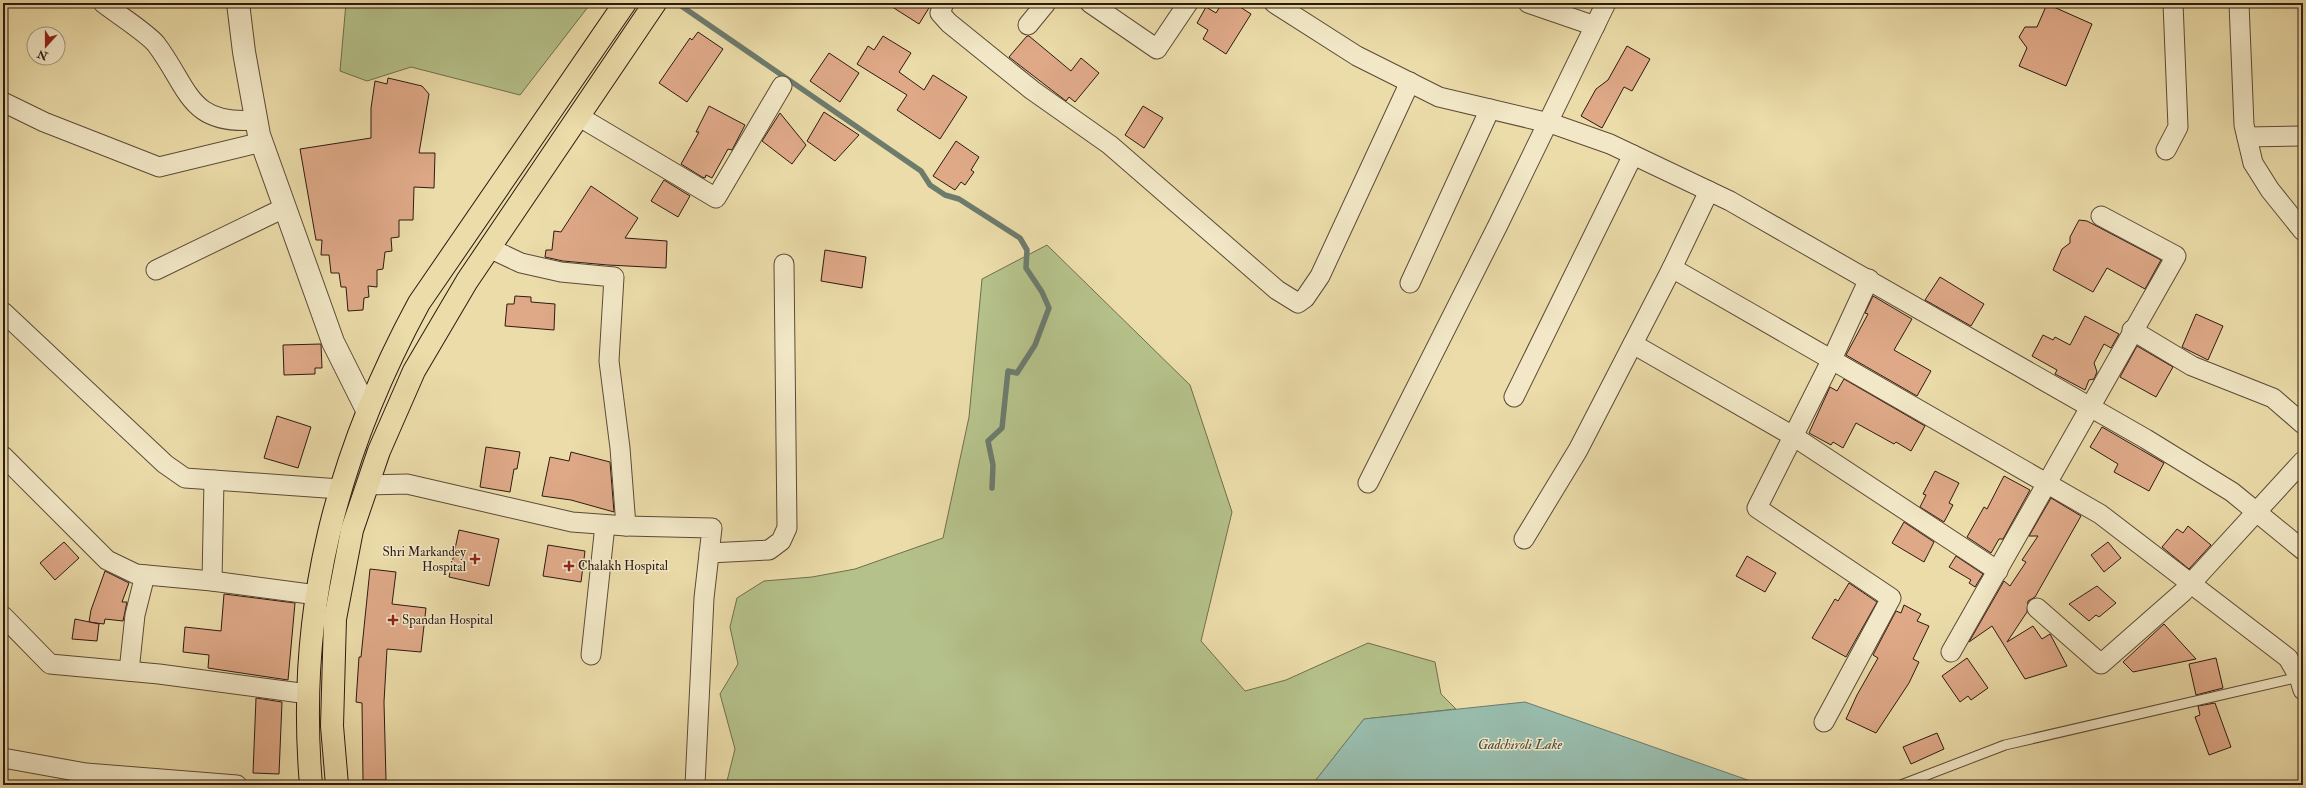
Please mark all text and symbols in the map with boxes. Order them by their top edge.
north arrow [26,26,66,66]
text: N [35,47,50,63]
place label: Shri Markandey Hospital [383,544,467,576]
marker: Shri Markandey Hospital [469,553,481,565]
place label: Chalakh Hospital [578,558,669,575]
marker: Chalakh Hospital [563,560,575,572]
place label: Spandan Hospital [402,612,494,629]
marker: Spandan Hospital [387,614,399,626]
water label: Gadchiroli Lake [1478,736,1563,753]

